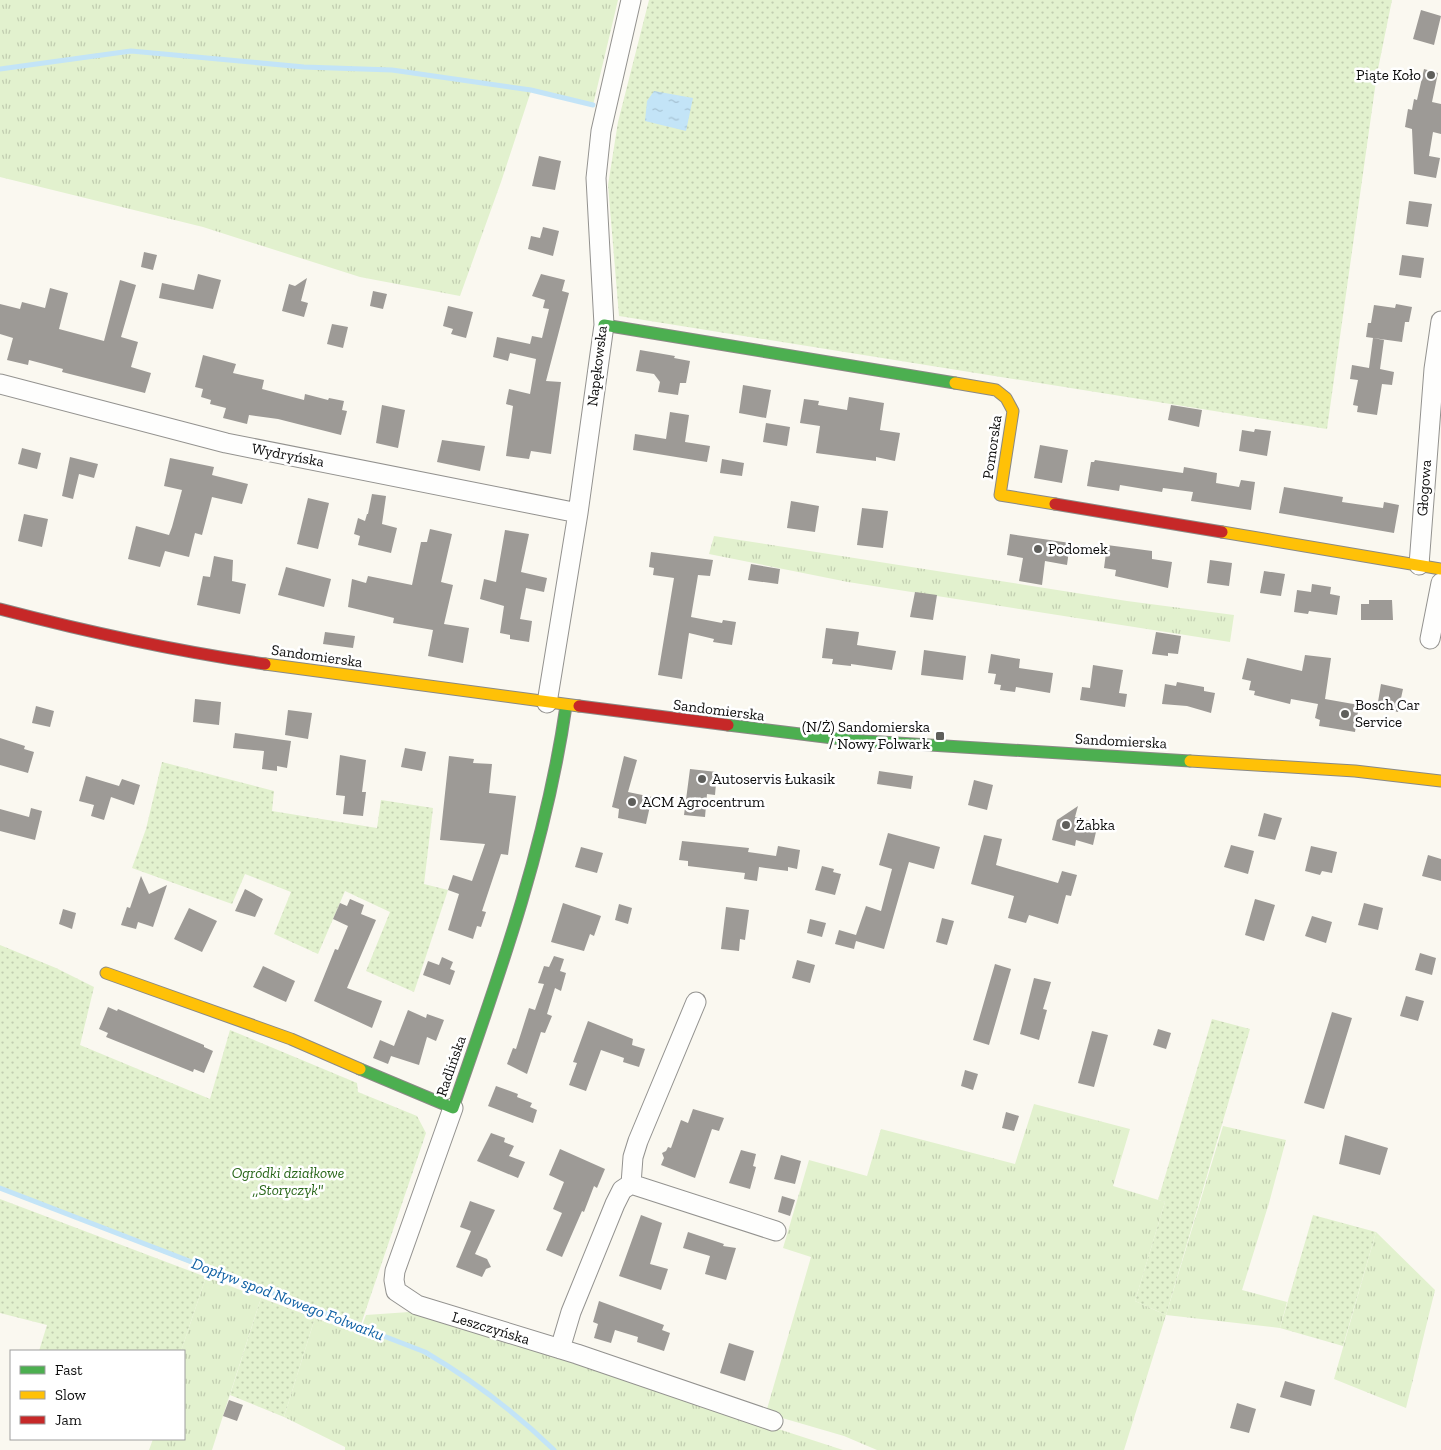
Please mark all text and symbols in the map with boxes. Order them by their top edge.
place label: Piąte Koło [1356,66,1421,84]
marker: Piąte Koło [1425,69,1437,81]
street label: Napękowska [583,325,611,407]
street label: Pomorska [979,414,1005,480]
street label: Wydryńska [250,439,326,471]
street label: Głogowa [1413,459,1435,517]
place label: Podomek [1048,540,1108,558]
marker: Podomek [1032,543,1044,555]
street label: Sandomierska [270,641,364,671]
street label: Sandomierska [672,695,766,725]
place label: Bosch Car Service [1355,696,1420,731]
marker: Bosch Car Service [1339,708,1351,720]
place label: (N/Ż) Sandomierska / Nowy Folwark [802,718,930,753]
marker: (N/Ż) Sandomierska / Nowy Folwark [934,730,946,742]
street label: Sandomierska [1075,730,1167,752]
place label: Autoservis Łukasik [712,770,835,788]
marker: Autoservis Łukasik [696,773,708,785]
place label: ACM Agrocentrum [642,793,765,811]
marker: ACM Agrocentrum [626,796,638,808]
place label: Żabka [1076,816,1115,834]
marker: Żabka [1060,819,1072,831]
street label: Radlińska [432,1033,470,1099]
park label: Ogródki działkowe ,,Storyczyk" [232,1164,344,1199]
water label: Dopływ spod Nowego Folwarku [189,1253,387,1345]
street label: Leszczyńska [450,1308,532,1348]
legend [10,1350,185,1440]
text: Fast [55,1361,83,1379]
text: Slow [55,1386,87,1404]
text: Jam [55,1411,82,1429]

